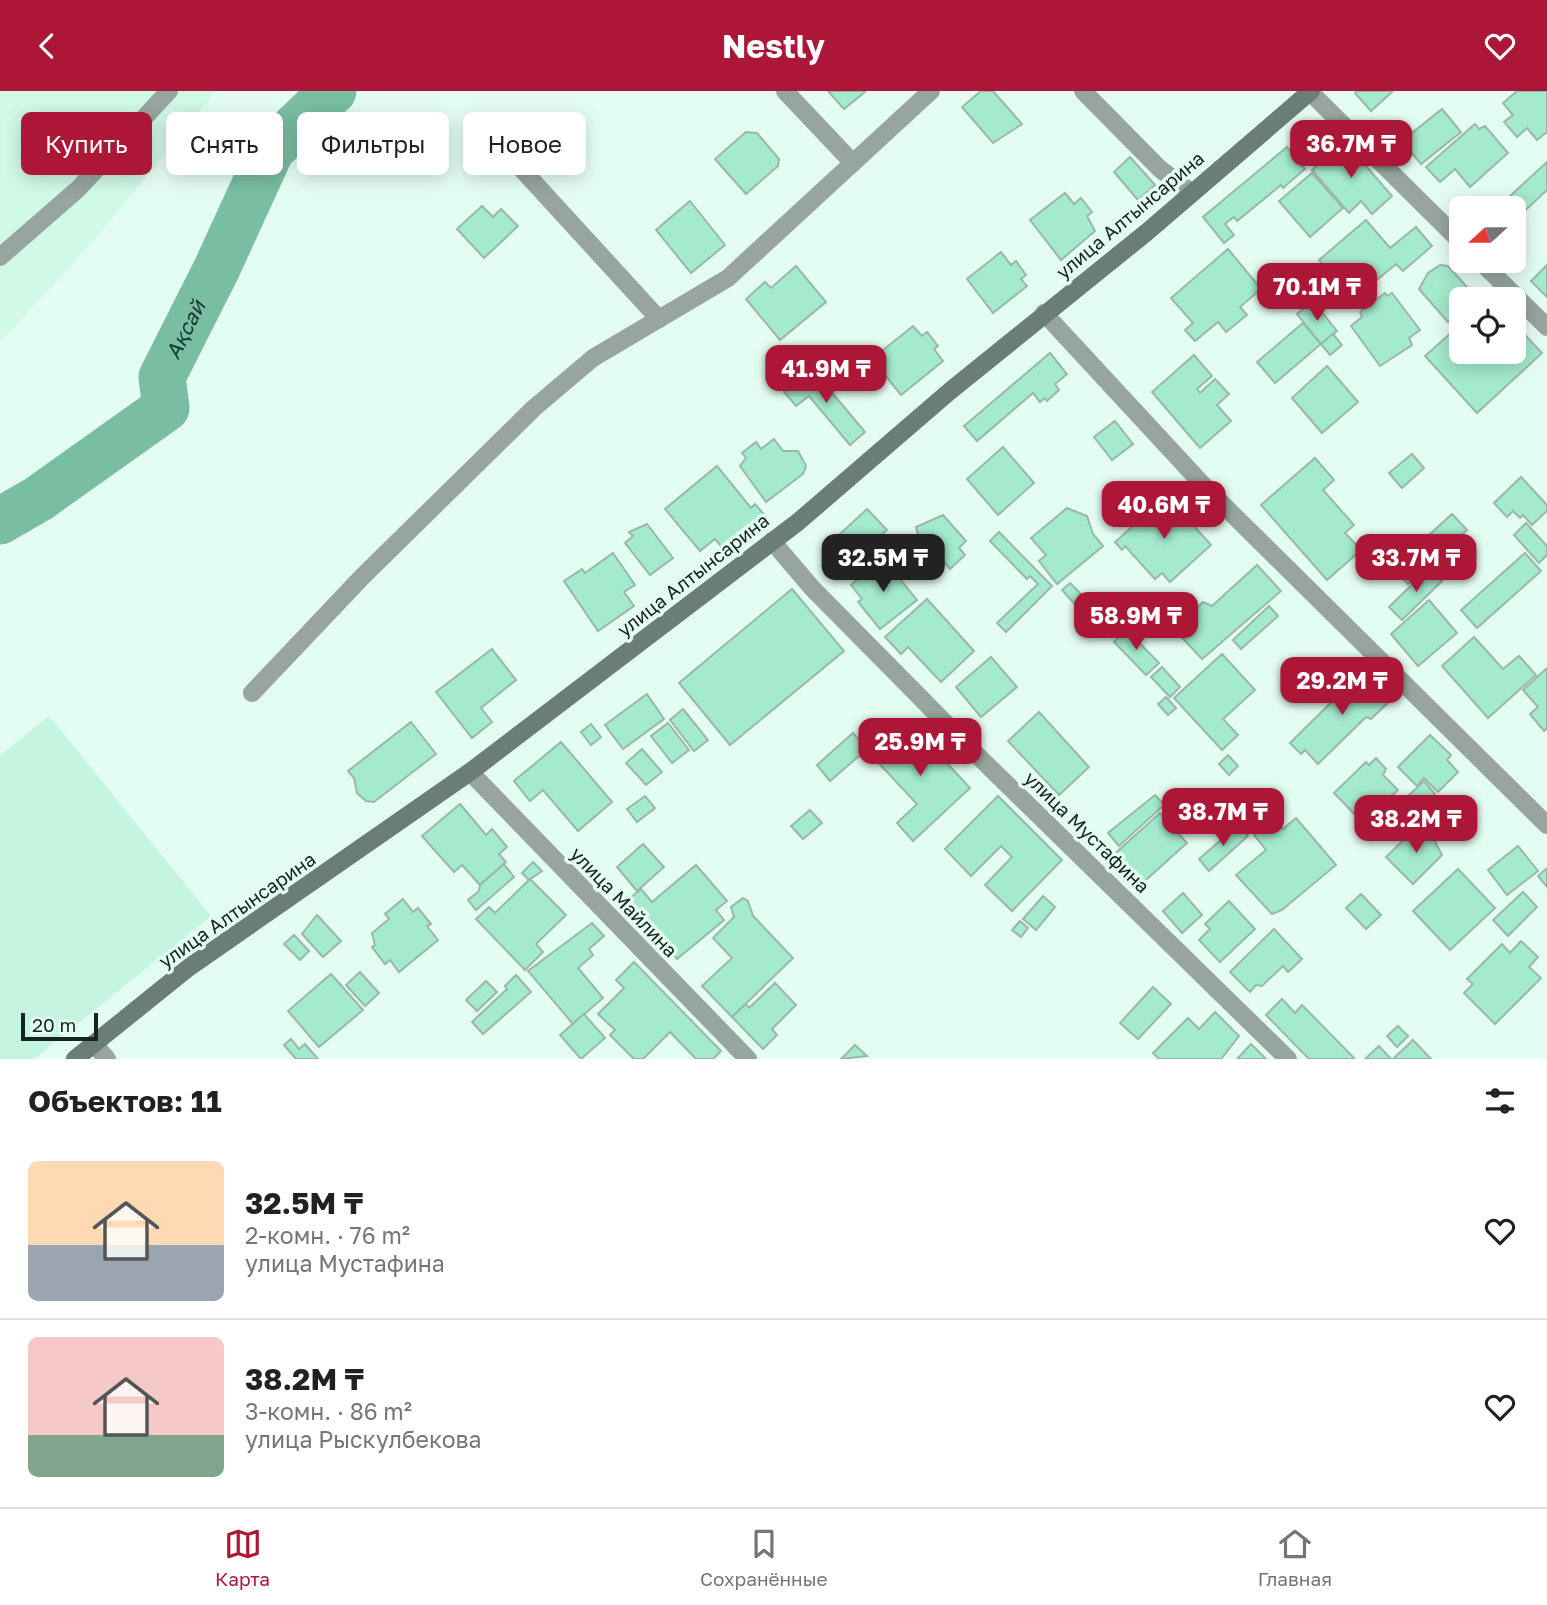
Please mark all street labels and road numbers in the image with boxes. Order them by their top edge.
street label: улица Алтынсарина [1051,146,1208,283]
street label: улица Алтынсарина [612,508,773,641]
street label: улица Мустафина [1020,766,1155,897]
street label: улица Майлина [566,842,683,961]
street label: улица Алтынсарина [154,847,320,972]

